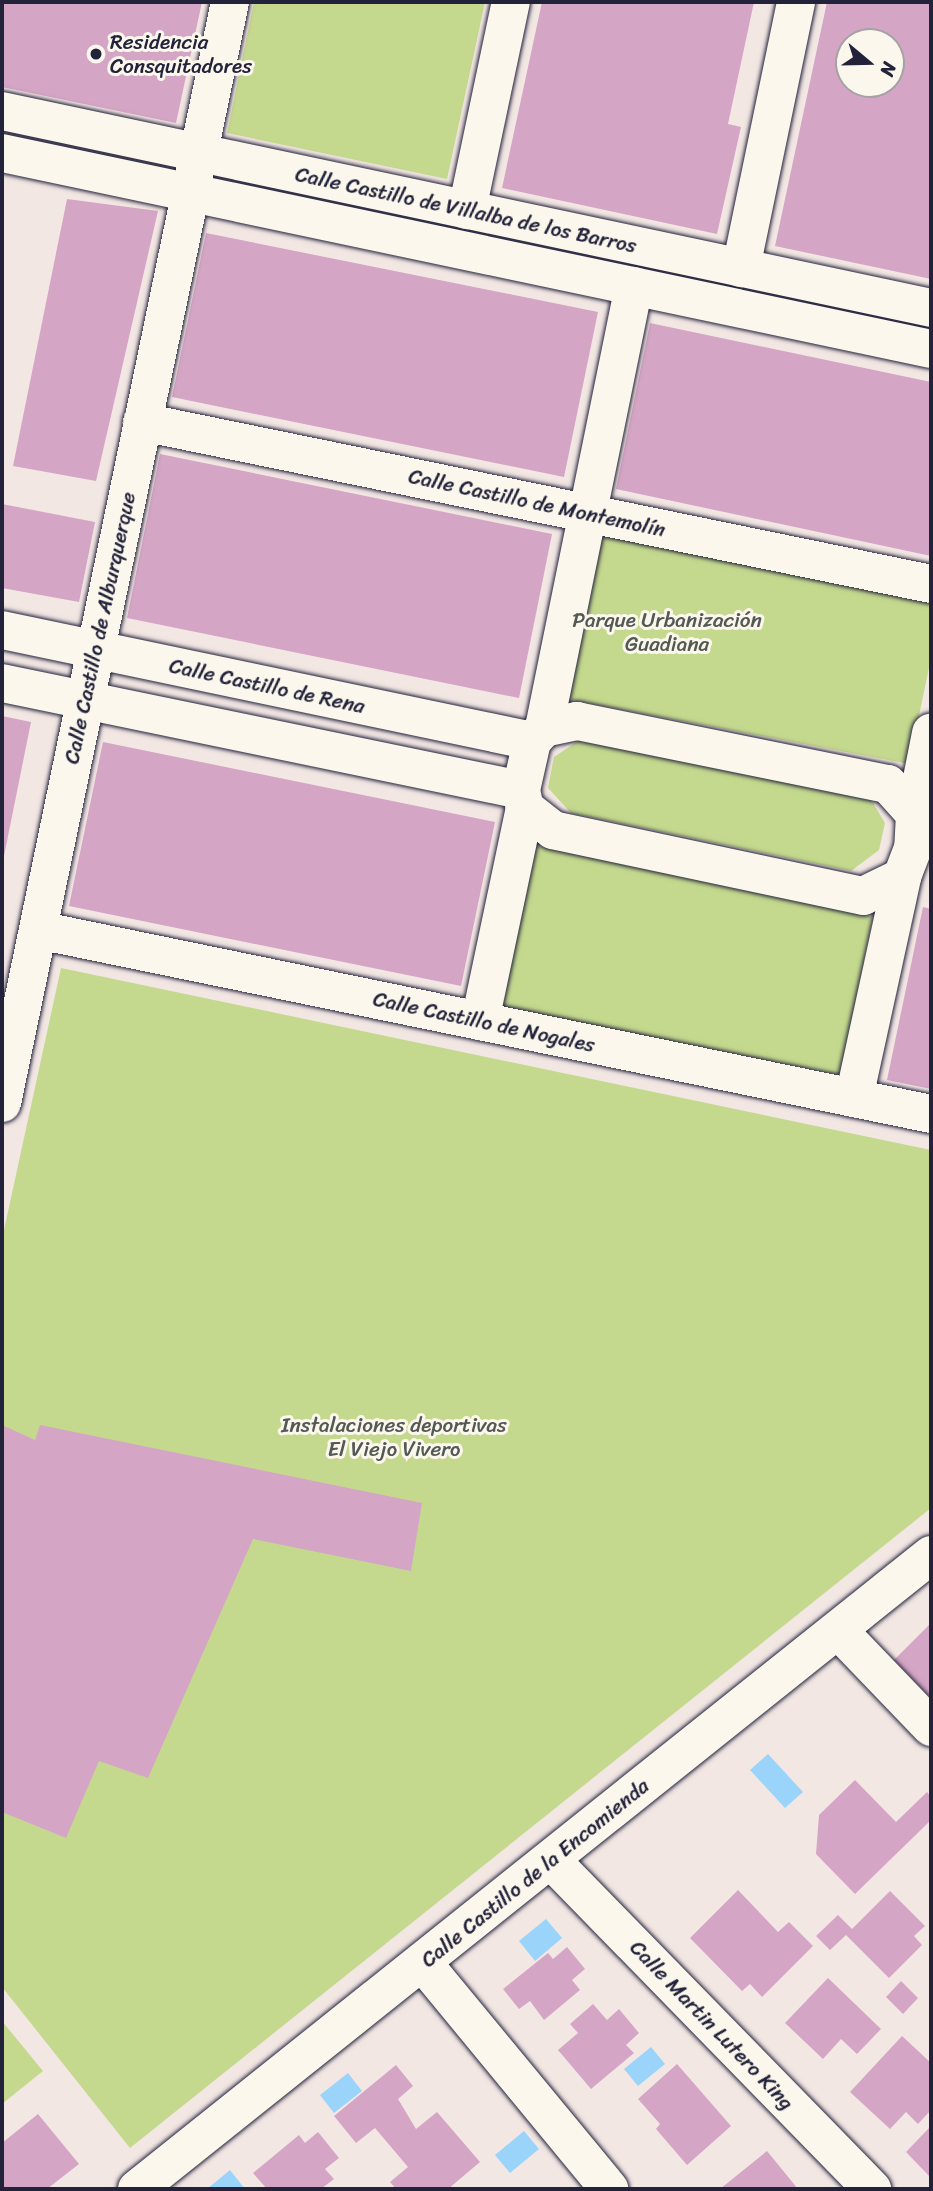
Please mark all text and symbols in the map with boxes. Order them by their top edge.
north arrow [835,28,905,98]
place label: Residencia Consquitadores [110,29,252,79]
marker: Residencia Consquitadores [88,46,104,62]
text: N [871,58,906,81]
street label: Calle Castillo de Villalba de los Barros [293,161,639,259]
street label: Calle Castillo de Montemolín [405,463,669,543]
street label: Calle Castillo de Alburquerque [59,489,141,767]
park label: Parque Urbanización Guadiana [572,607,762,657]
street label: Calle Castillo de Rena [166,653,368,719]
street label: Calle Castillo de Nogales [371,986,597,1058]
park label: Instalaciones deportivas El Viejo Vivero [281,1412,507,1462]
street label: Calle Castillo de la Encomienda [416,1773,654,1973]
street label: Calle Martin Lutero King [624,1935,800,2115]

